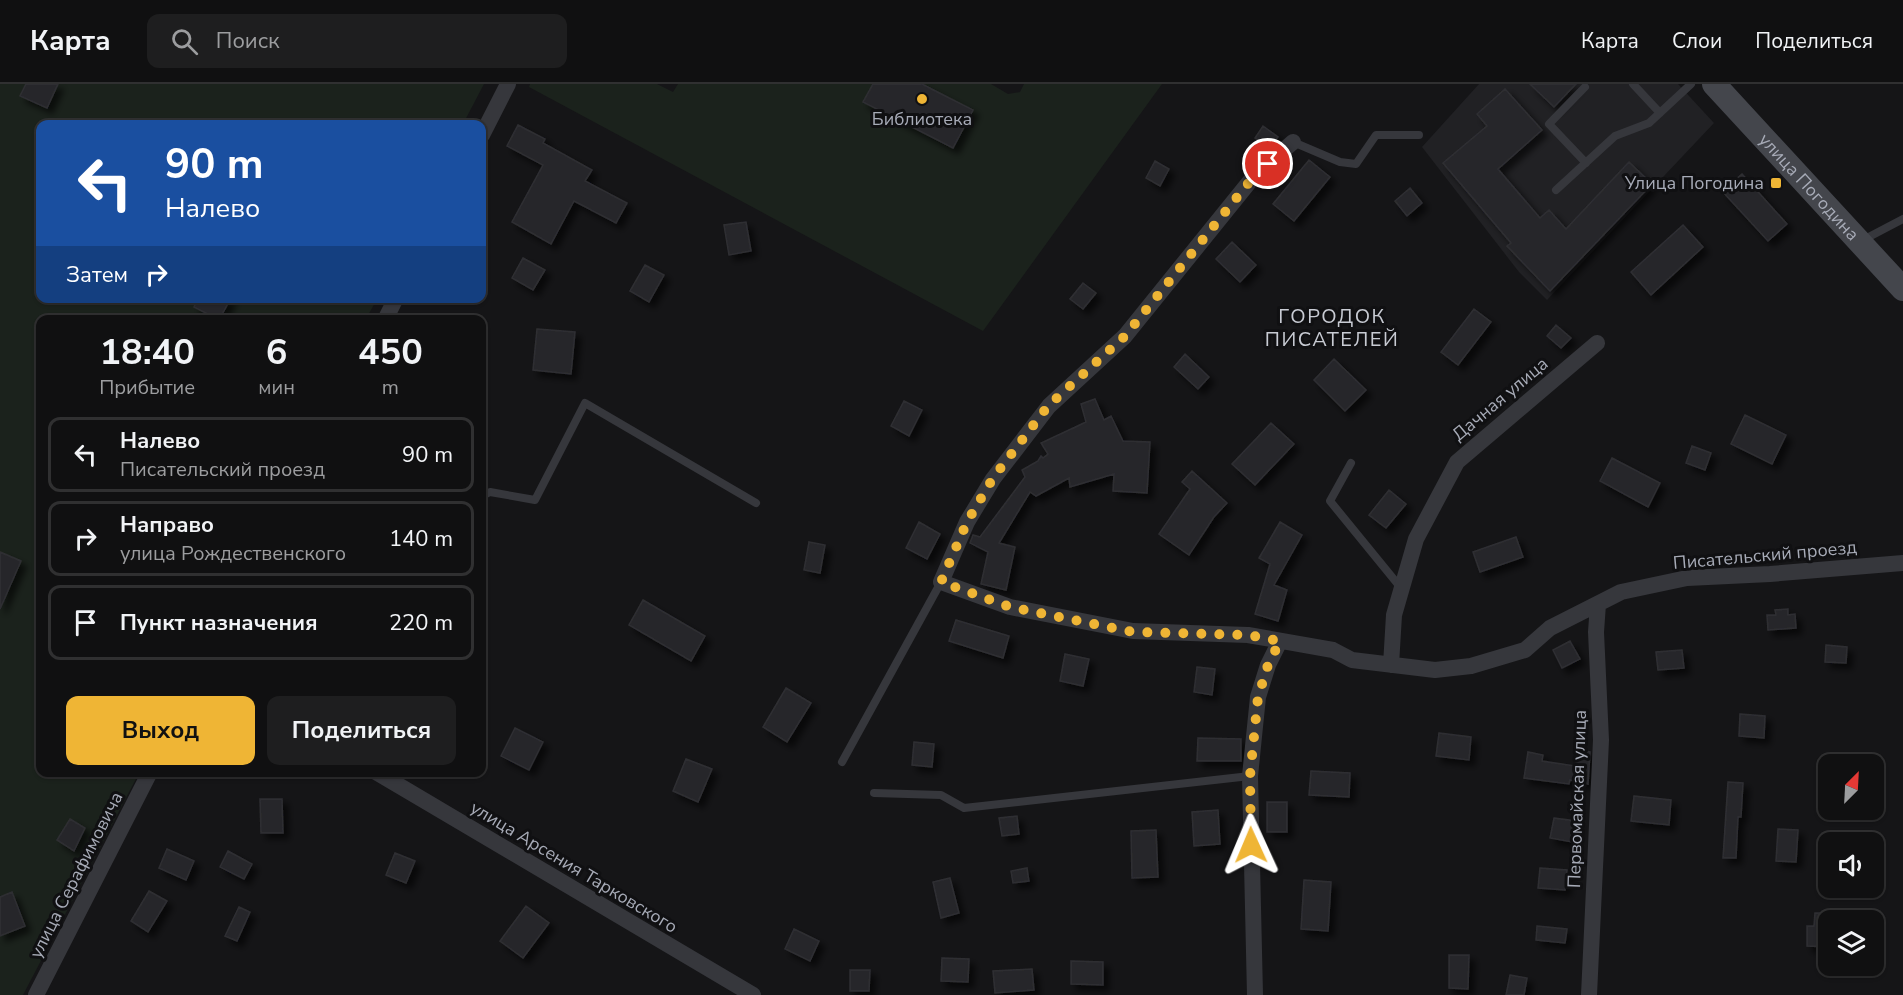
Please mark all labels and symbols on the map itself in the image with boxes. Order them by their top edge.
marker: Библиотека [915,92,929,106]
place label: Библиотека [872,107,972,131]
street label: улица Погодина [1753,128,1865,246]
pin [1242,138,1293,189]
place label: Улица Погодина [1624,171,1764,195]
marker: Улица Погодина [1769,176,1783,190]
district label: ГОРОДОК ПИСАТЕЛЕЙ [1265,303,1399,353]
street label: Дачная улица [1447,352,1553,446]
street label: Писательский проезд [1672,535,1858,575]
street label: Первомайская улица [1562,709,1592,889]
north arrow [1818,754,1884,820]
street label: улица Серафимовича [24,788,128,962]
street label: улица Арсения Тарковского [466,795,682,939]
position arrow [1219,813,1283,877]

